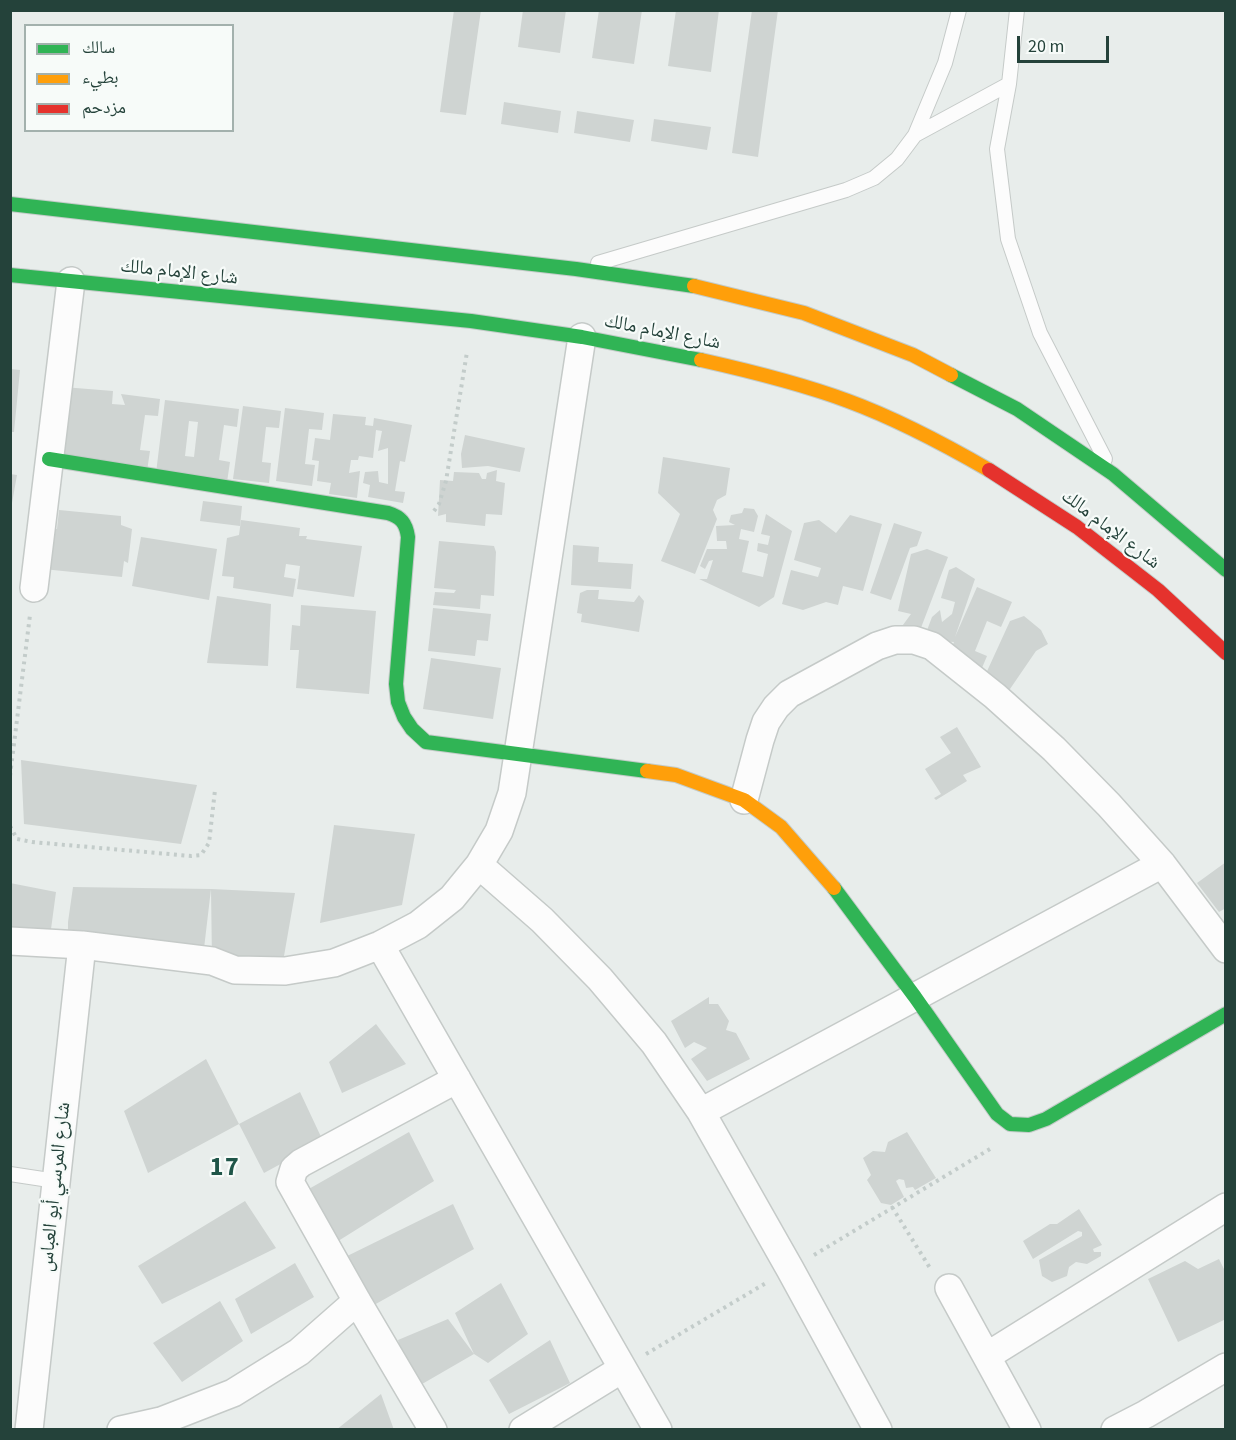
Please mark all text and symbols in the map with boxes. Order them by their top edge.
legend [24,24,234,132]
scale bar [1020,24,1112,62]
text: 20 m [1028,34,1064,59]
text: سالك [82,35,115,60]
text: بطيء [82,65,119,90]
text: مزدحم [82,95,126,120]
street label: شارع الإمام مالك [119,255,239,291]
street label: شارع الإمام مالك [602,310,722,356]
street label: شارع الإمام مالك [1056,485,1164,575]
street label: شارع المرسي أبو العباس [35,1101,77,1273]
district label: 17 [210,1153,240,1185]

